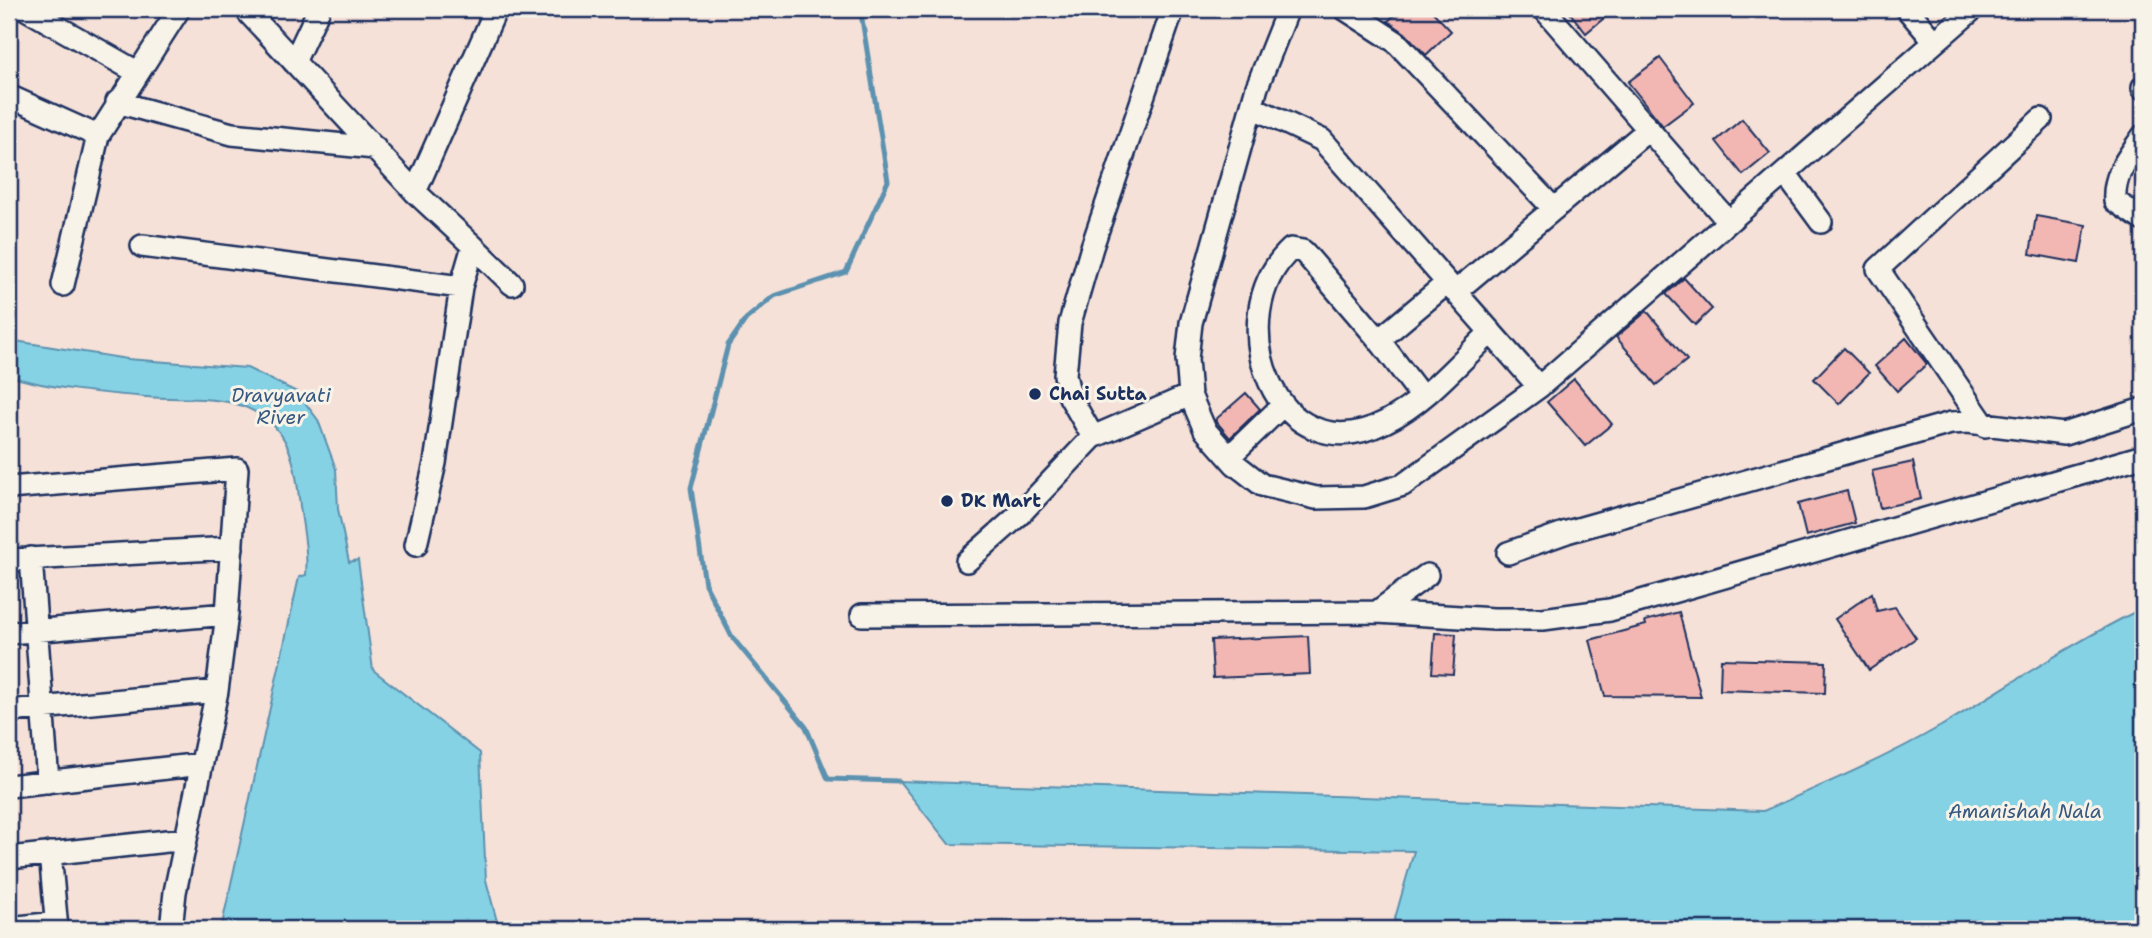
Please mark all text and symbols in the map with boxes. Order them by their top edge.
place label: Chai Sutta [1049,382,1148,406]
water label: Dravyavati River [231,383,331,430]
marker: Chai Sutta [1027,386,1043,402]
place label: DK Mart [961,489,1041,513]
marker: DK Mart [939,493,955,509]
water label: Amanishah Nala [1948,799,2102,824]

